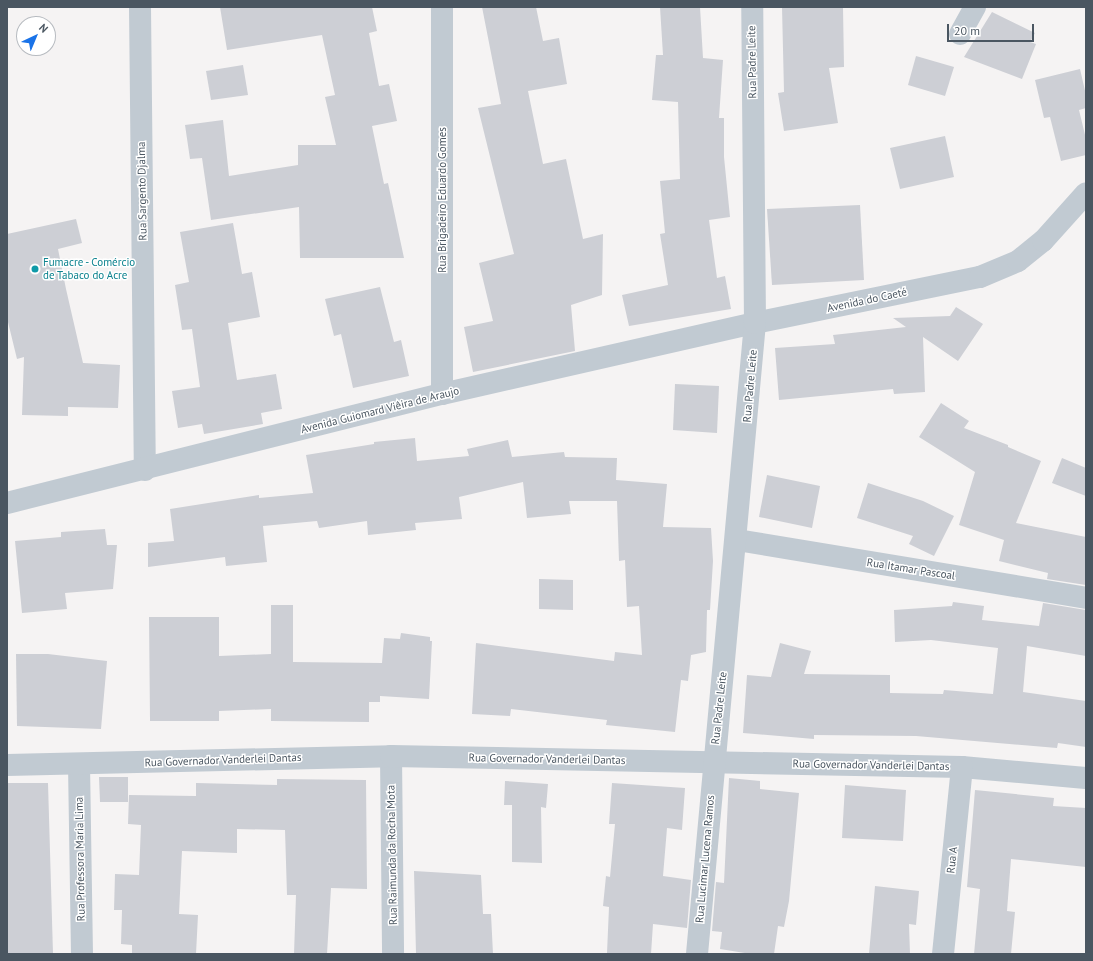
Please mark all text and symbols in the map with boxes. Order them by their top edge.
north arrow [16,16,56,56]
scale bar [949,16,1036,42]
text: N [36,21,51,36]
text: 20 m [954,23,980,38]
street label: Rua Padre Leite [745,25,759,99]
street label: Rua Brigadeiro Eduardo Gomes [435,127,449,273]
street label: Rua Sargento Djalma [135,141,149,241]
place label: Fumacre - Comércio de Tabaco do Acre [43,256,137,282]
marker: Fumacre - Comércio de Tabaco do Acre [30,264,40,274]
street label: Avenida do Caeté [826,285,908,315]
street label: Rua Padre Leite [740,349,760,423]
street label: Avenida Guiomard Viêira de Araujo [299,384,461,436]
street label: Rua Itamar Pascoal [866,555,956,583]
street label: Rua Padre Leite [709,671,729,745]
street label: Rua Governador Vanderlei Dantas [144,751,302,769]
street label: Rua Governador Vanderlei Dantas [468,751,626,767]
street label: Rua Governador Vanderlei Dantas [792,757,950,773]
street label: Rua Raimunda da Rocha Mota [384,785,400,925]
street label: Rua Lucimar Lucena Ramos [693,794,717,924]
street label: Rua Professora Maria Lima [72,797,88,921]
street label: Rua A [944,846,960,874]

